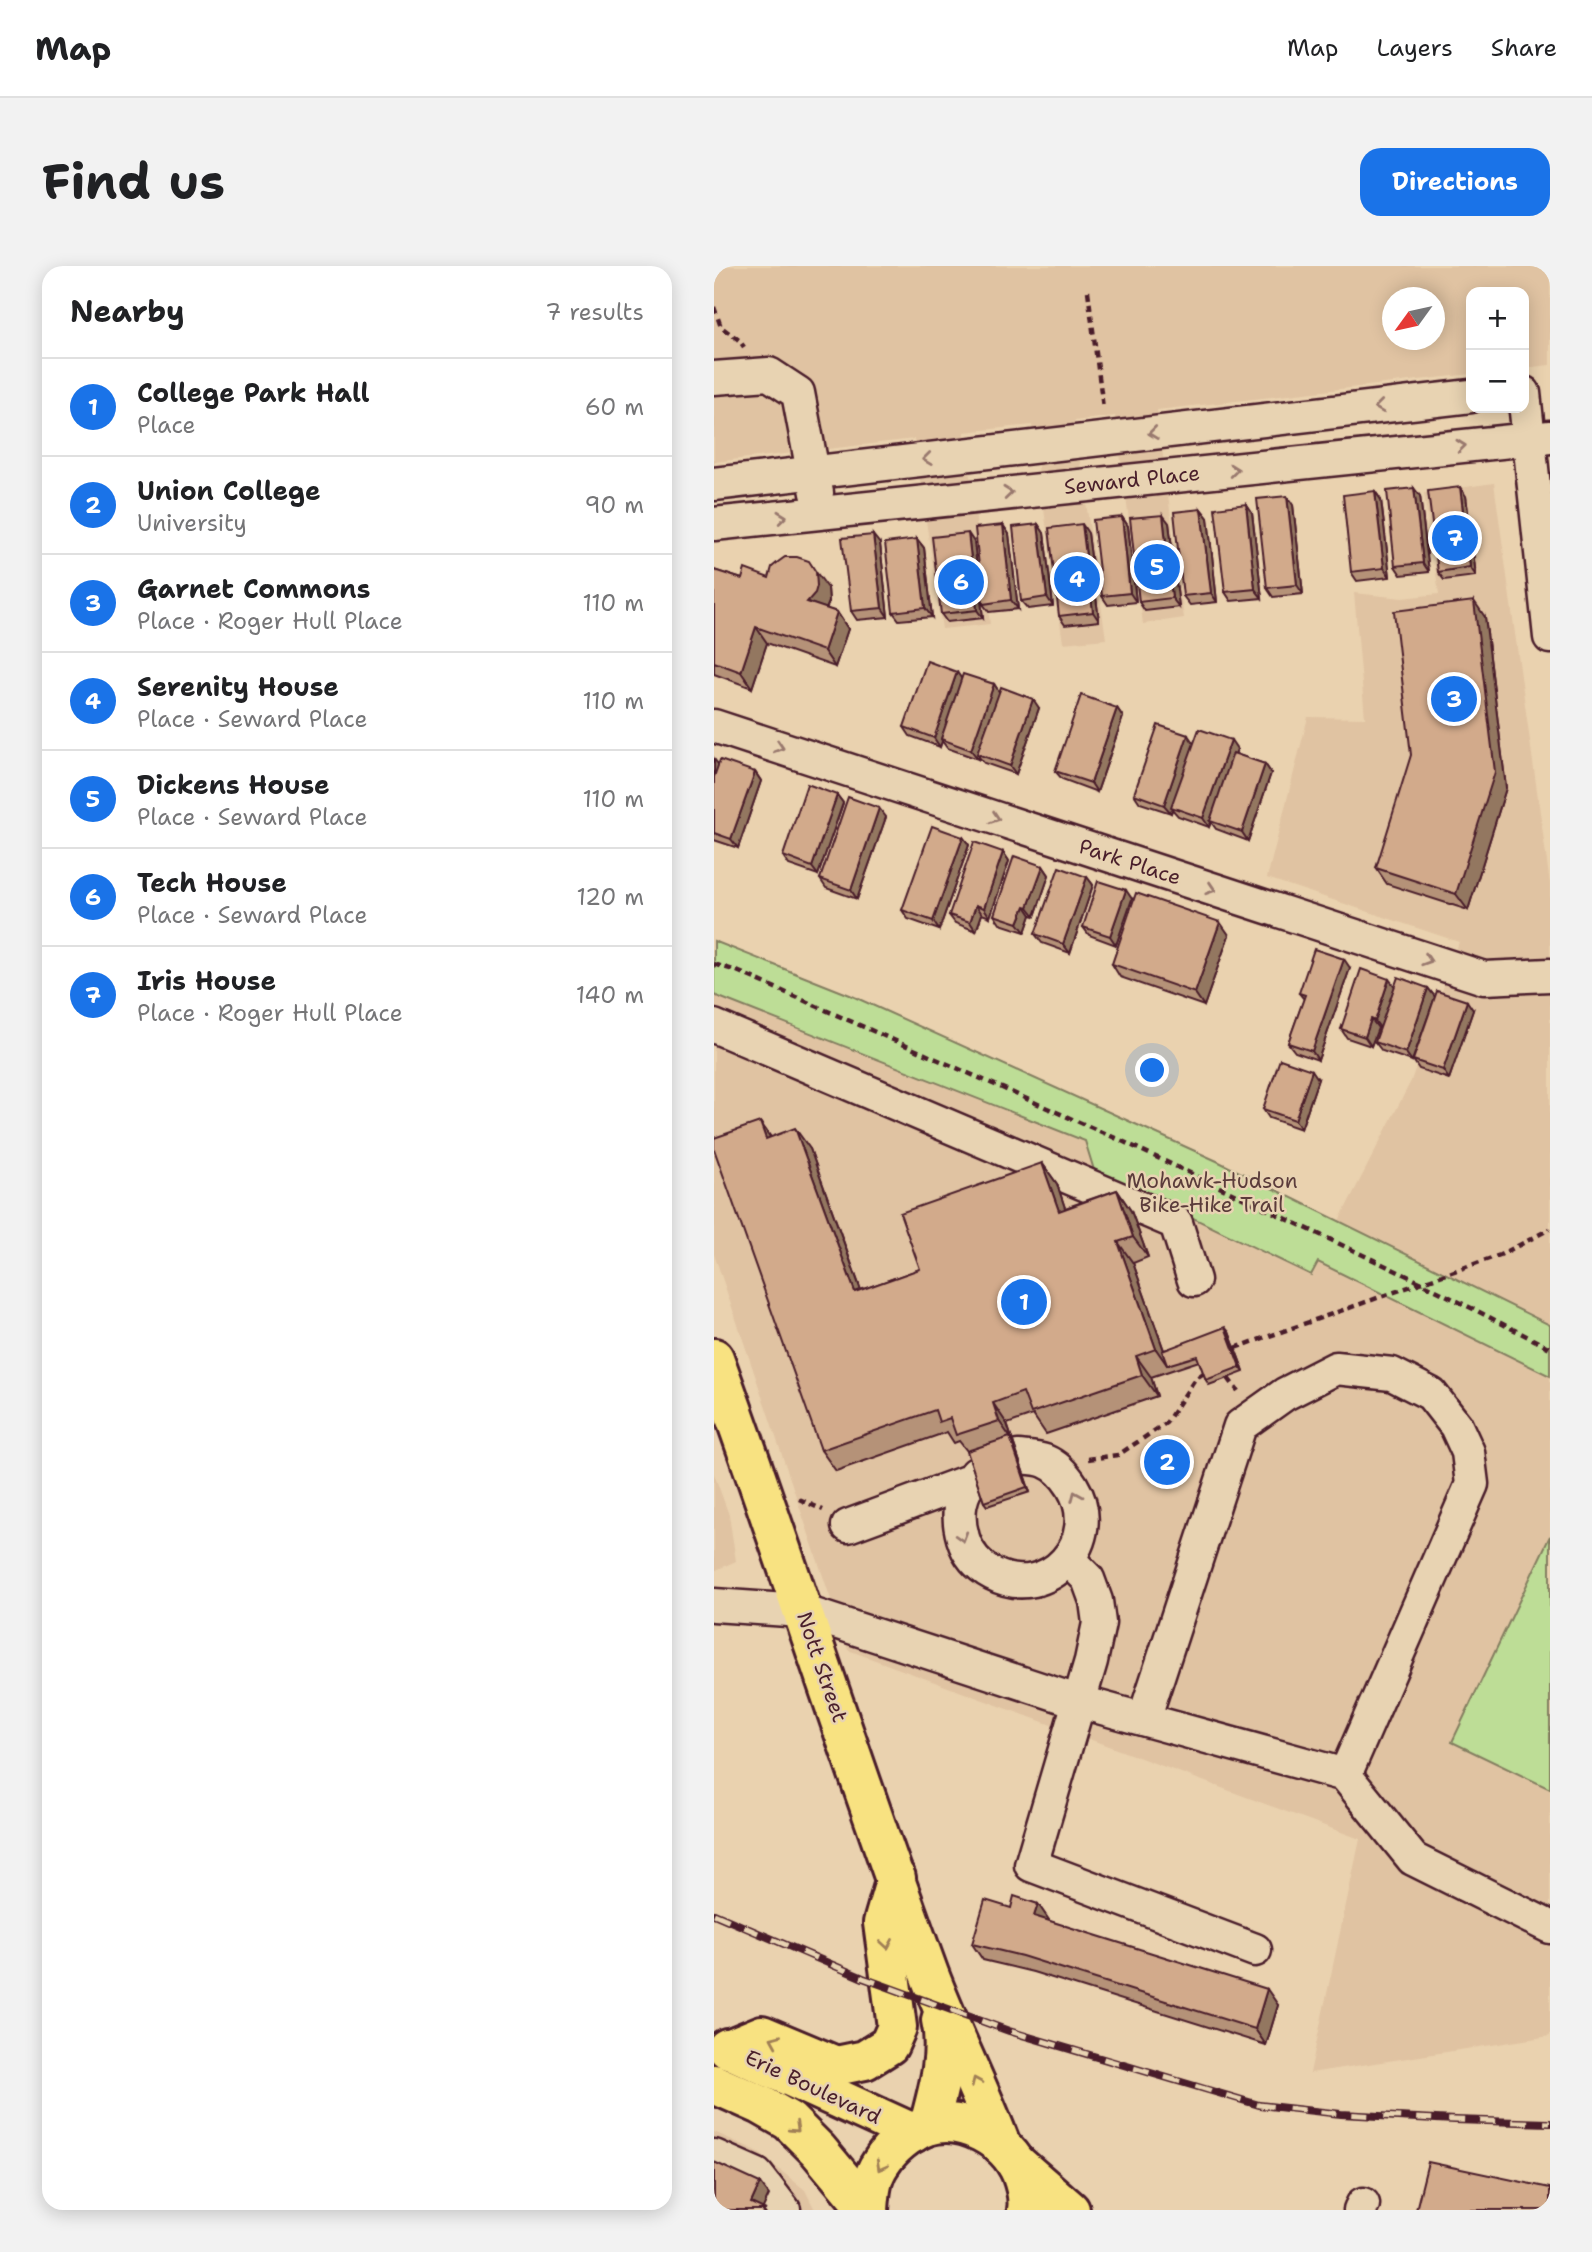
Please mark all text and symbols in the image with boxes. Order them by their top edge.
text: Map [35,26,111,71]
text: Map [1287,32,1338,64]
text: Layers [1376,32,1453,64]
text: Share [1491,32,1557,64]
button: Directions [1360,148,1550,216]
text: Find us [42,149,225,215]
north arrow [1382,287,1445,350]
map controls [1466,287,1529,413]
button: + [1466,287,1529,350]
text: Nearby [70,291,185,332]
text: 7 results [545,297,644,327]
button: − [1466,350,1529,413]
text: College Park Hall [137,375,370,410]
text: 1 [88,392,98,422]
text: 60 m [585,392,644,422]
one-way arrow [1373,399,1385,414]
text: Place [137,410,196,440]
one-way arrow [1147,426,1159,441]
one-way arrow [1455,439,1467,454]
one-way arrow [921,452,933,467]
street label: Seward Place [1063,459,1201,501]
one-way arrow [1229,463,1240,478]
text: Union College [137,473,321,508]
one-way arrow [1002,486,1014,501]
text: 2 [85,490,101,520]
text: 90 m [584,490,644,520]
text: University [137,508,247,538]
one-way arrow [776,509,788,524]
pin: 7 [1432,512,1478,564]
pin: 5 [1134,541,1180,593]
pin: 4 [1054,553,1100,605]
pin: 6 [938,556,984,608]
text: Garnet Commons [137,571,370,606]
text: 3 [85,588,101,618]
text: 110 m [582,588,644,618]
text: Place · Roger Hull Place [137,606,403,636]
text: Serenity House [137,669,339,704]
pin: 3 [1431,673,1477,725]
text: 4 [85,686,101,716]
text: 110 m [582,686,644,716]
text: Place · Seward Place [137,704,367,734]
one-way arrow [772,739,784,753]
text: Dickens House [137,767,330,802]
text: 5 [86,784,100,814]
text: 110 m [582,784,644,814]
text: Place · Seward Place [137,802,367,832]
one-way arrow [988,810,1001,824]
street label: Park Place [1075,832,1185,892]
text: Tech House [137,865,287,900]
one-way arrow [1205,880,1217,895]
text: 6 [85,882,101,912]
text: 120 m [576,882,644,912]
text: Place · Seward Place [137,900,367,930]
one-way arrow [1421,951,1433,966]
text: Iris House [137,963,276,998]
text: 7 [85,980,101,1010]
text: 140 m [576,980,644,1010]
text: Place · Roger Hull Place [137,998,403,1028]
your location [1135,1053,1169,1087]
park label: Mohawk-Hudson Bike-Hike Trail [1126,1167,1298,1219]
pin: 1 [1001,1276,1047,1328]
pin: 2 [1144,1436,1190,1488]
one-way arrow [1070,1491,1084,1503]
one-way arrow [954,1530,969,1542]
street label: Nott Street [790,1608,854,1726]
one-way arrow [879,1938,894,1950]
one-way arrow [770,2035,782,2049]
street label: Erie Boulevard [740,2043,886,2131]
one-way arrow [970,2077,984,2089]
one-way arrow [787,2119,800,2132]
one-way arrow [876,2158,889,2171]

